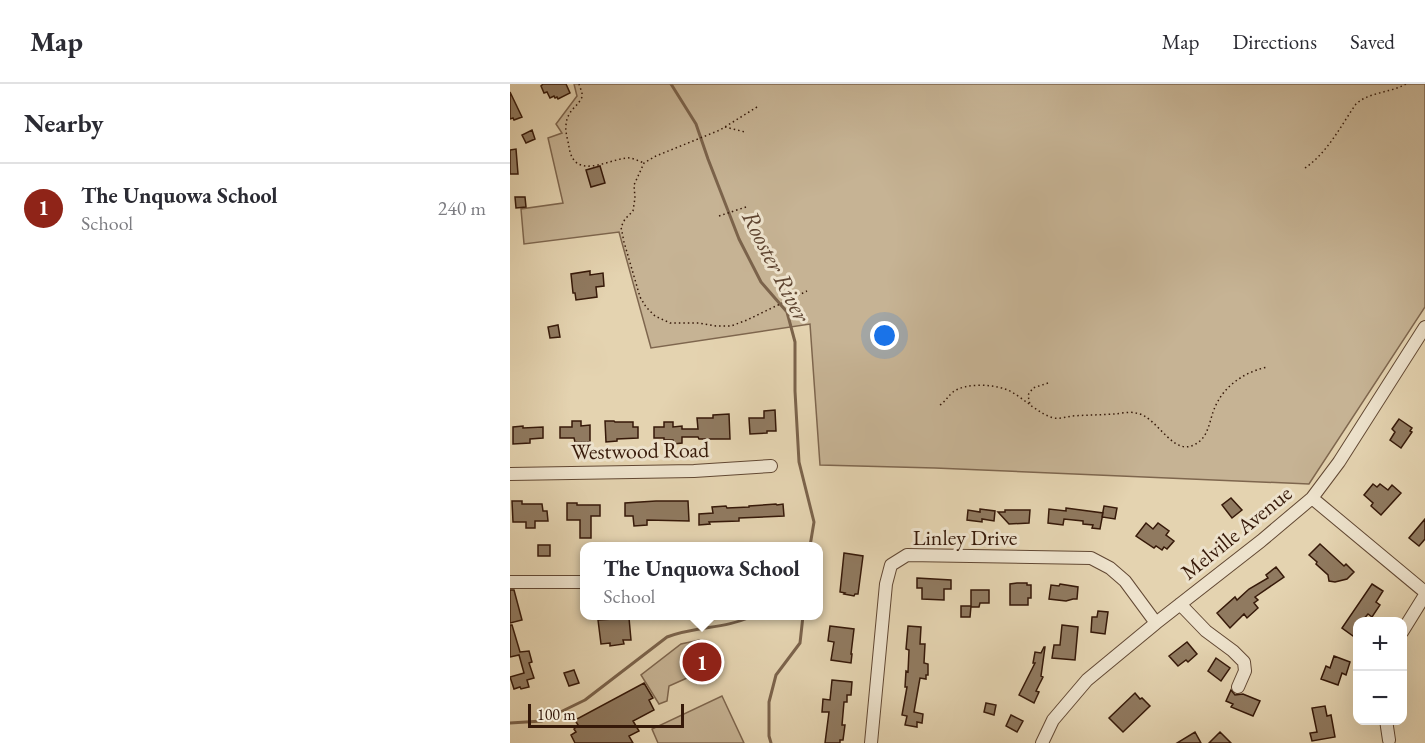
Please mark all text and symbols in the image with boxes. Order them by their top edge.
text: Map [30,23,83,59]
text: Map [1162,28,1199,55]
text: Directions [1232,28,1317,55]
text: Saved [1350,28,1395,55]
text: Nearby [24,106,104,140]
text: The Unquowa School [81,181,277,210]
text: 1 [38,195,49,221]
text: 240 m [438,195,486,221]
water label: Rooster River [735,205,819,328]
text: School [81,210,133,236]
your location [870,321,899,350]
street label: Westwood Road [571,435,710,466]
street label: Melville Avenue [1175,478,1298,586]
street label: Linley Drive [913,523,1018,552]
popup [580,542,823,620]
text: The Unquowa School [603,554,800,583]
text: School [603,583,655,609]
map controls [1353,617,1407,725]
button: + [1353,617,1407,671]
pin: 1 [682,640,722,684]
button: − [1353,671,1407,725]
scale bar [528,701,684,728]
text: 100 m [537,704,576,725]

